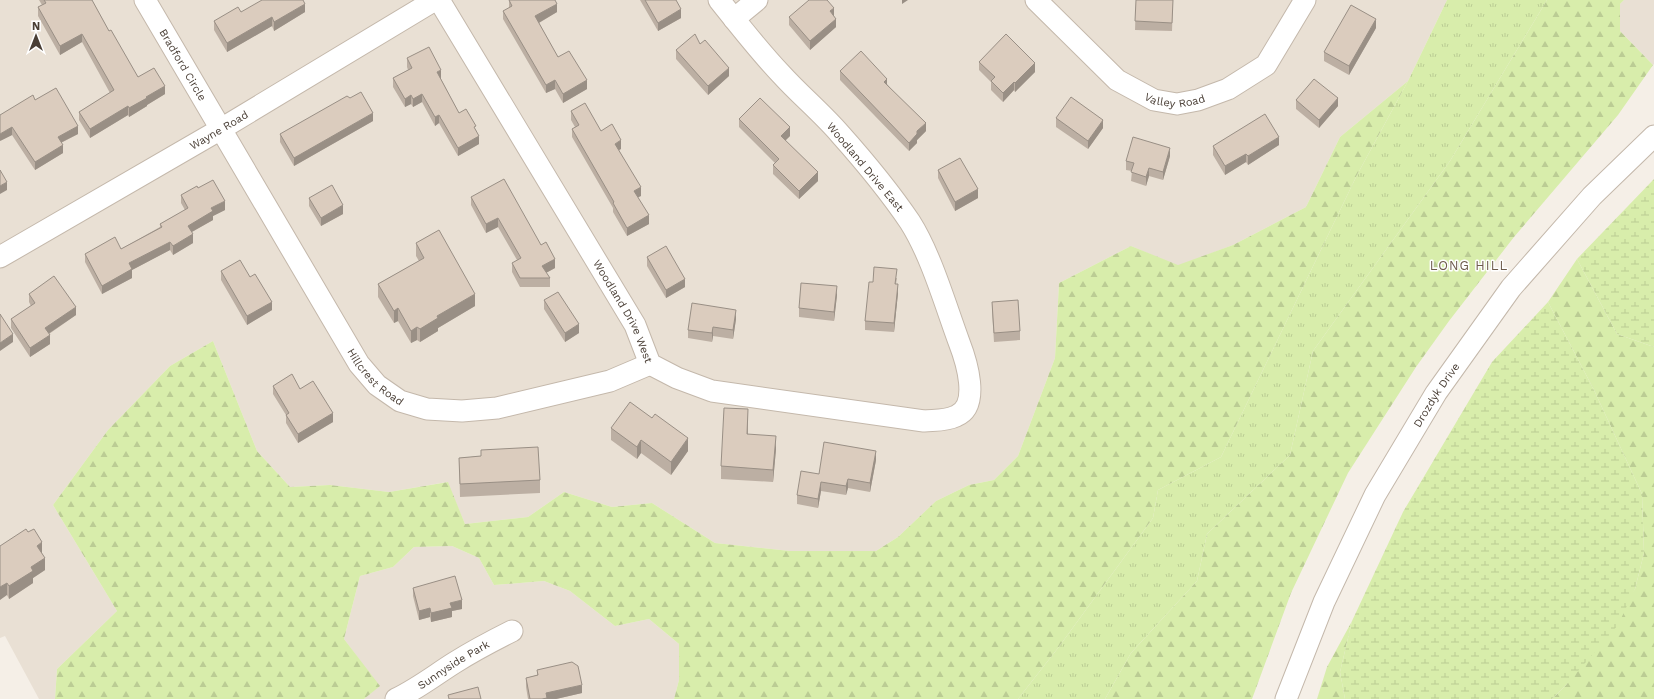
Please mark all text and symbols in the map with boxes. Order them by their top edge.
north arrow [16,16,56,56]
text: N [32,20,40,33]
street label: Bradford Circle [157,26,209,103]
street label: Valley Road [1142,90,1207,111]
street label: Wayne Road [187,108,250,152]
street label: Woodland Drive East [824,120,906,214]
street label: Woodland Drive West [591,257,656,365]
district label: LONG HILL [1430,258,1508,273]
street label: Hillcrest Road [345,346,406,408]
street label: Drozdyk Drive [1411,360,1462,430]
street label: Sunnyside Park [415,637,492,692]

